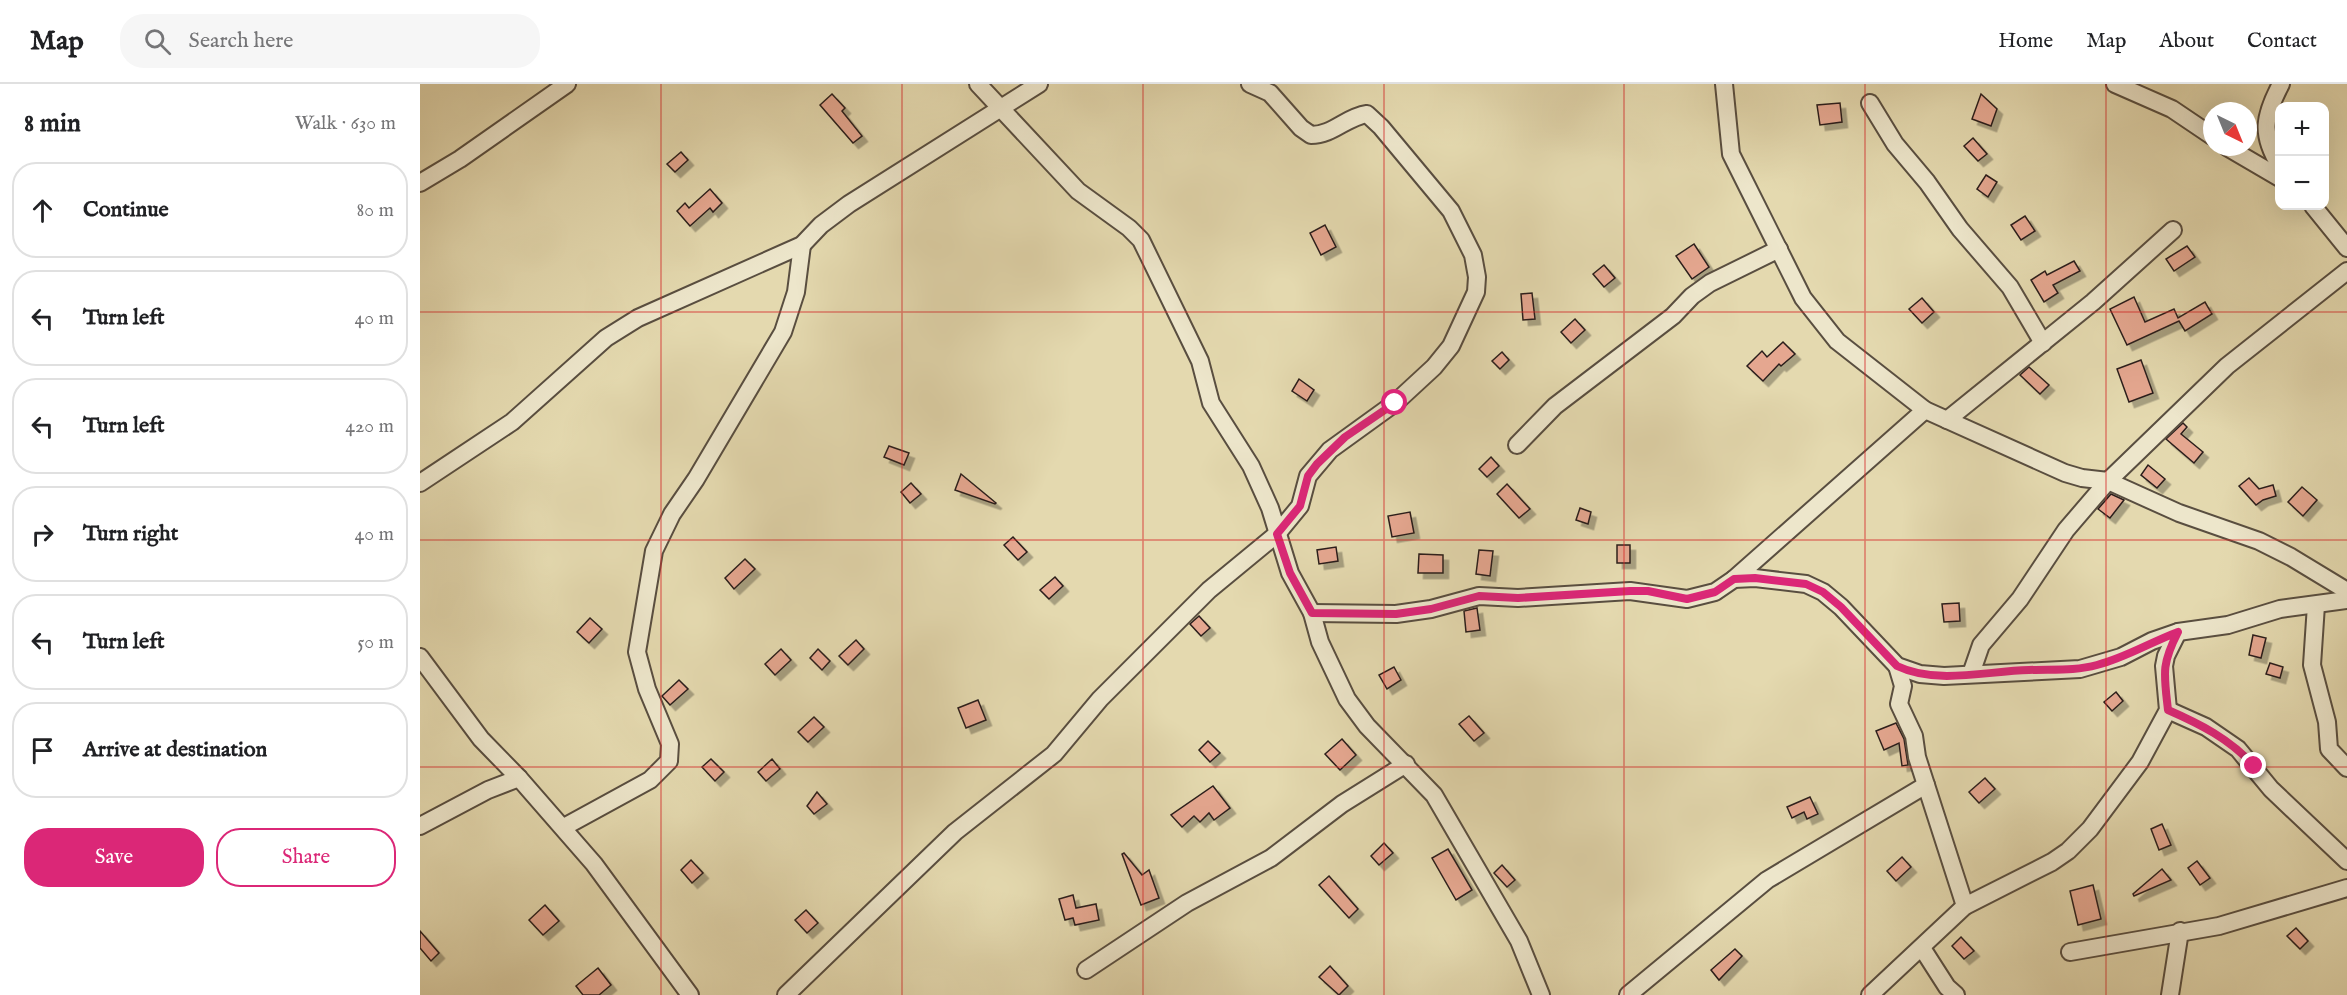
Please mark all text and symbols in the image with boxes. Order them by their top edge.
search box [120,14,540,68]
text: Map [30,24,84,59]
icon: search [141,25,174,58]
text: Search here [189,27,293,55]
text: Home [1998,28,2053,55]
text: Map [2086,28,2126,55]
text: About [2159,28,2214,55]
text: Contact [2247,28,2317,55]
north arrow [2203,102,2257,156]
map controls [2275,102,2329,210]
button: + [2275,102,2329,156]
text: 8 min [24,107,81,140]
text: Walk · 630 m [295,111,396,136]
button: − [2275,156,2329,210]
icon: ahead [26,194,59,227]
text: Continue [83,196,169,224]
text: 80 m [357,198,394,223]
icon: left [26,302,59,335]
text: Turn left [83,304,165,332]
text: 40 m [355,306,394,331]
route start [1381,389,1407,415]
icon: left [26,410,59,443]
text: Turn left [83,412,165,440]
text: 420 m [345,414,394,439]
icon: right [26,518,59,551]
text: Turn right [83,520,178,548]
text: 40 m [355,522,394,547]
icon: left [26,626,59,659]
text: Turn left [83,628,165,656]
text: 50 m [357,630,394,655]
icon: arrive [26,734,59,767]
text: Arrive at destination [83,736,267,764]
route end [2240,752,2266,778]
button: Save [24,828,204,887]
button: Share [216,828,396,887]

